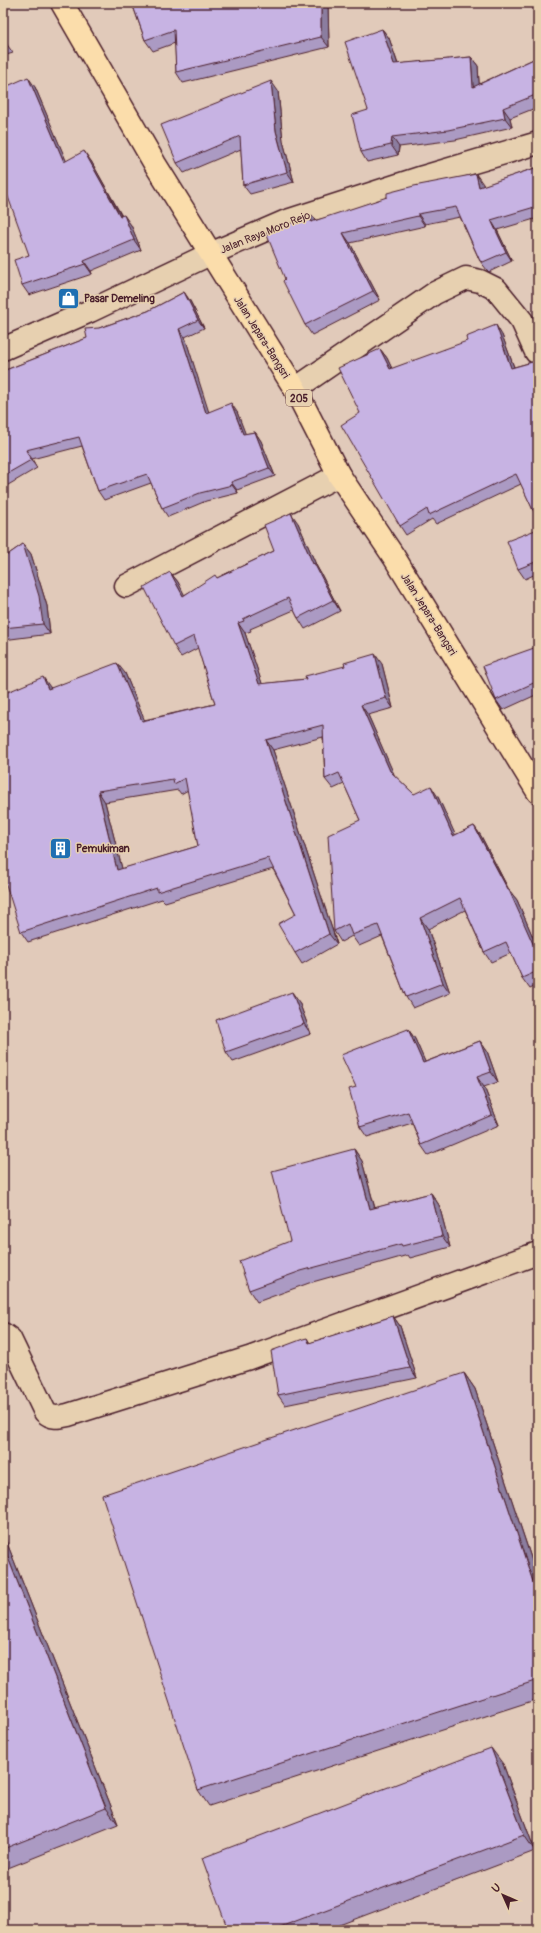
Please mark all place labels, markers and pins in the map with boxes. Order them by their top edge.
shop icon: Pasar Demeling [56,285,82,311]
place label: Pasar Demeling [84,292,155,305]
building icon: Pemukiman [47,835,73,861]
place label: Pemukiman [76,842,130,855]

